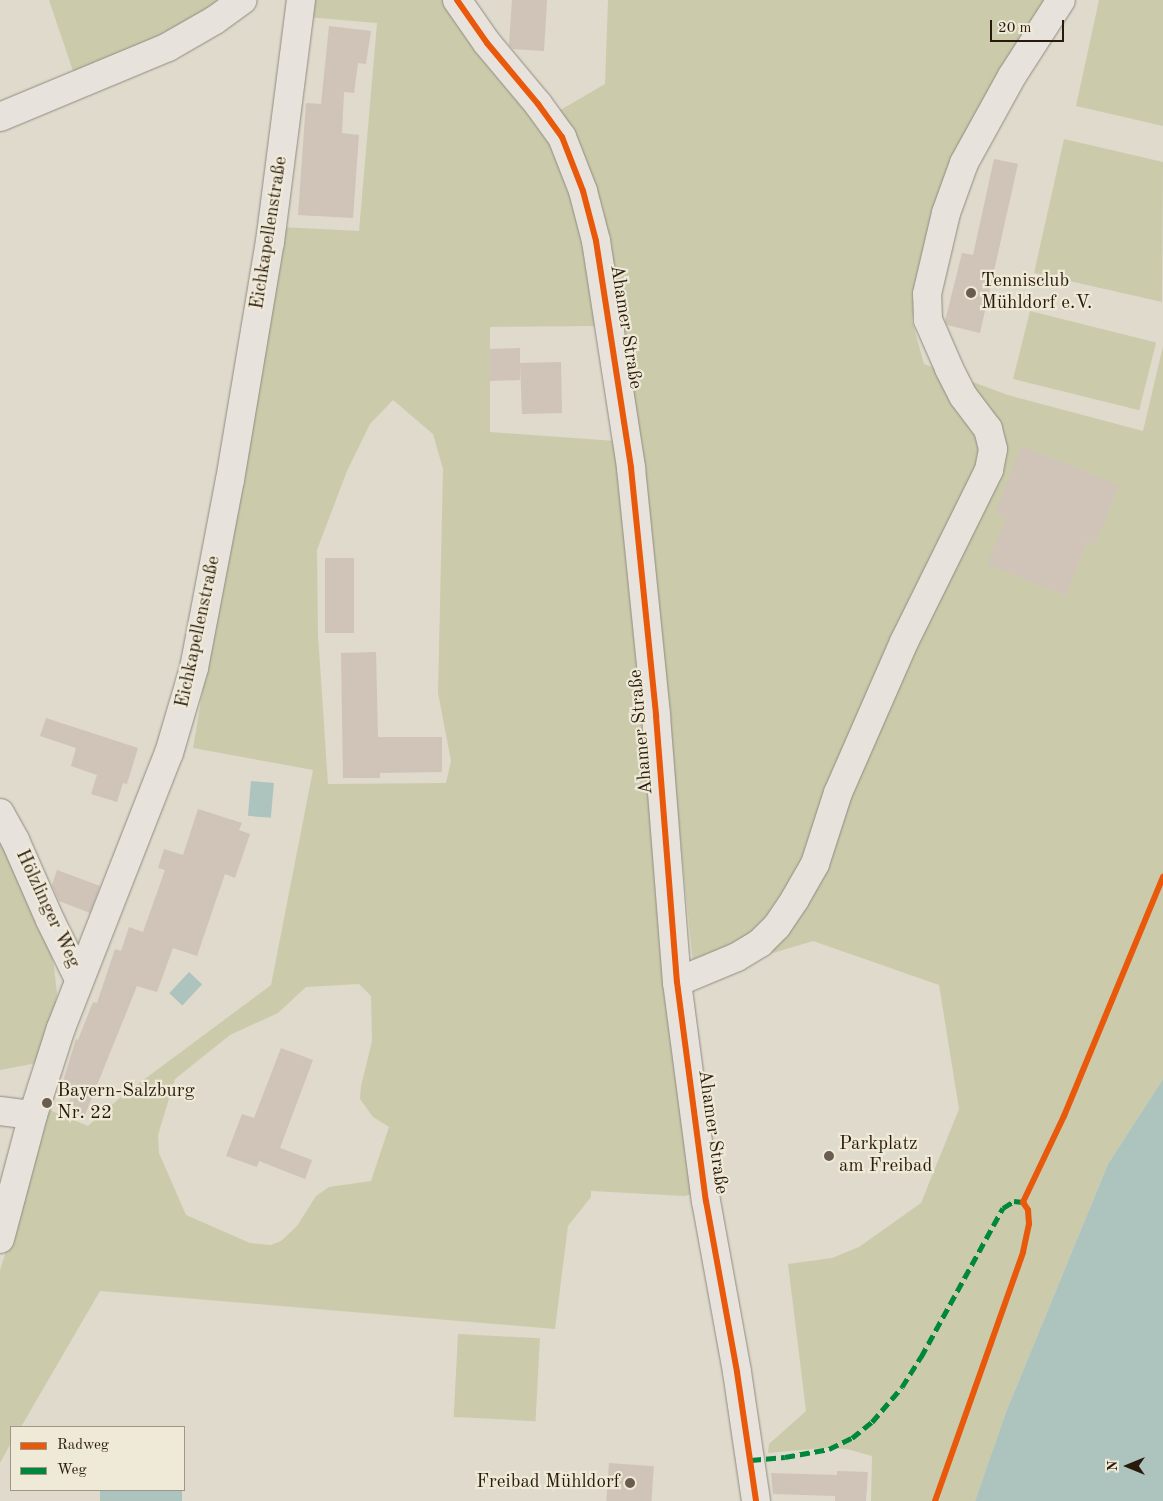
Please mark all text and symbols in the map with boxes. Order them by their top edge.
scale bar [993,10,1067,42]
text: 20 m [998,21,1032,36]
street label: Eichkapellenstraße [247,155,293,311]
street label: Ahamer Straße [604,263,646,391]
place label: Tennisclub Mühldorf e.V. [981,271,1092,315]
marker: Tennisclub Mühldorf e.V. [965,287,977,299]
street label: Eichkapellenstraße [172,554,226,710]
street label: Ahamer Straße [625,668,659,796]
street label: Hölzlinger Weg [10,846,84,972]
street label: Ahamer Straße [692,1068,732,1196]
place label: Bayern-Salzburg Nr. 22 [57,1081,195,1125]
marker: Bayern-Salzburg Nr. 22 [41,1097,53,1109]
place label: Parkplatz am Freibad [839,1134,932,1178]
marker: Parkplatz am Freibad [823,1150,835,1162]
legend [10,1426,185,1491]
text: Radweg [57,1438,109,1453]
north arrow [1103,1441,1153,1491]
text: N [1106,1461,1120,1471]
text: Weg [57,1463,87,1478]
place label: Freibad Mühldorf [476,1472,620,1494]
marker: Freibad Mühldorf [624,1477,636,1489]

